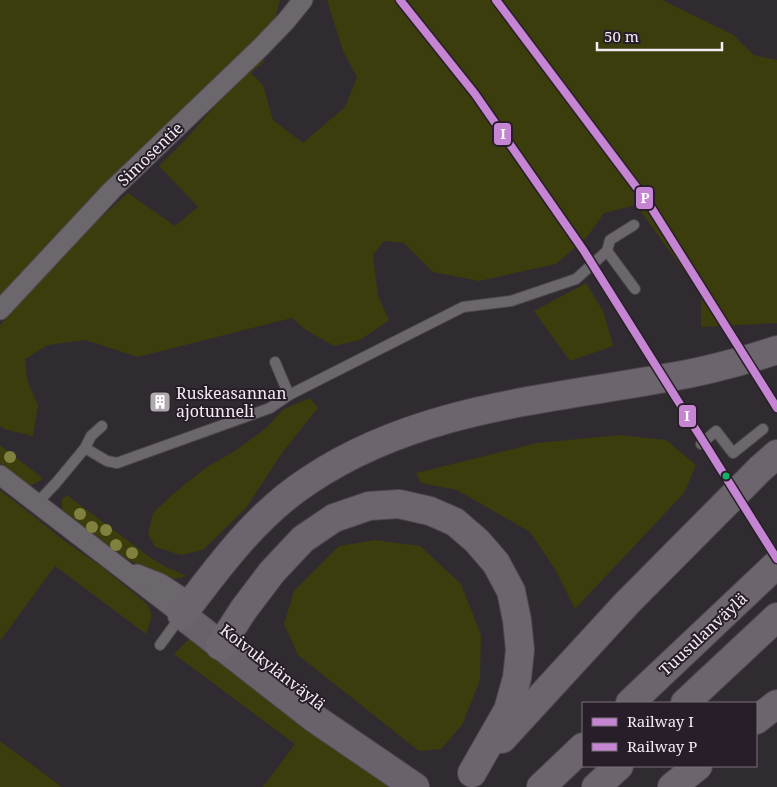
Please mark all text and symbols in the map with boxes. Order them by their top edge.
scale bar [597,20,722,52]
text: 50 m [604,26,639,46]
street label: Simosentie [112,117,188,191]
line badge: I [493,122,512,146]
text: I [500,124,506,143]
line badge: P [635,186,654,210]
text: P [641,188,650,207]
place label: Ruskeasannan ajotunneli [176,382,287,422]
building icon: Ruskeasannan ajotunneli [148,390,172,414]
line badge: I [678,404,697,428]
text: I [684,406,690,425]
unlabelled marker [721,471,731,481]
street label: Tuusulanväylä [654,588,752,680]
street label: Koivukylänväylä [216,619,330,715]
legend [582,702,757,767]
text: Railway I [627,711,694,731]
text: Railway P [627,736,697,756]

